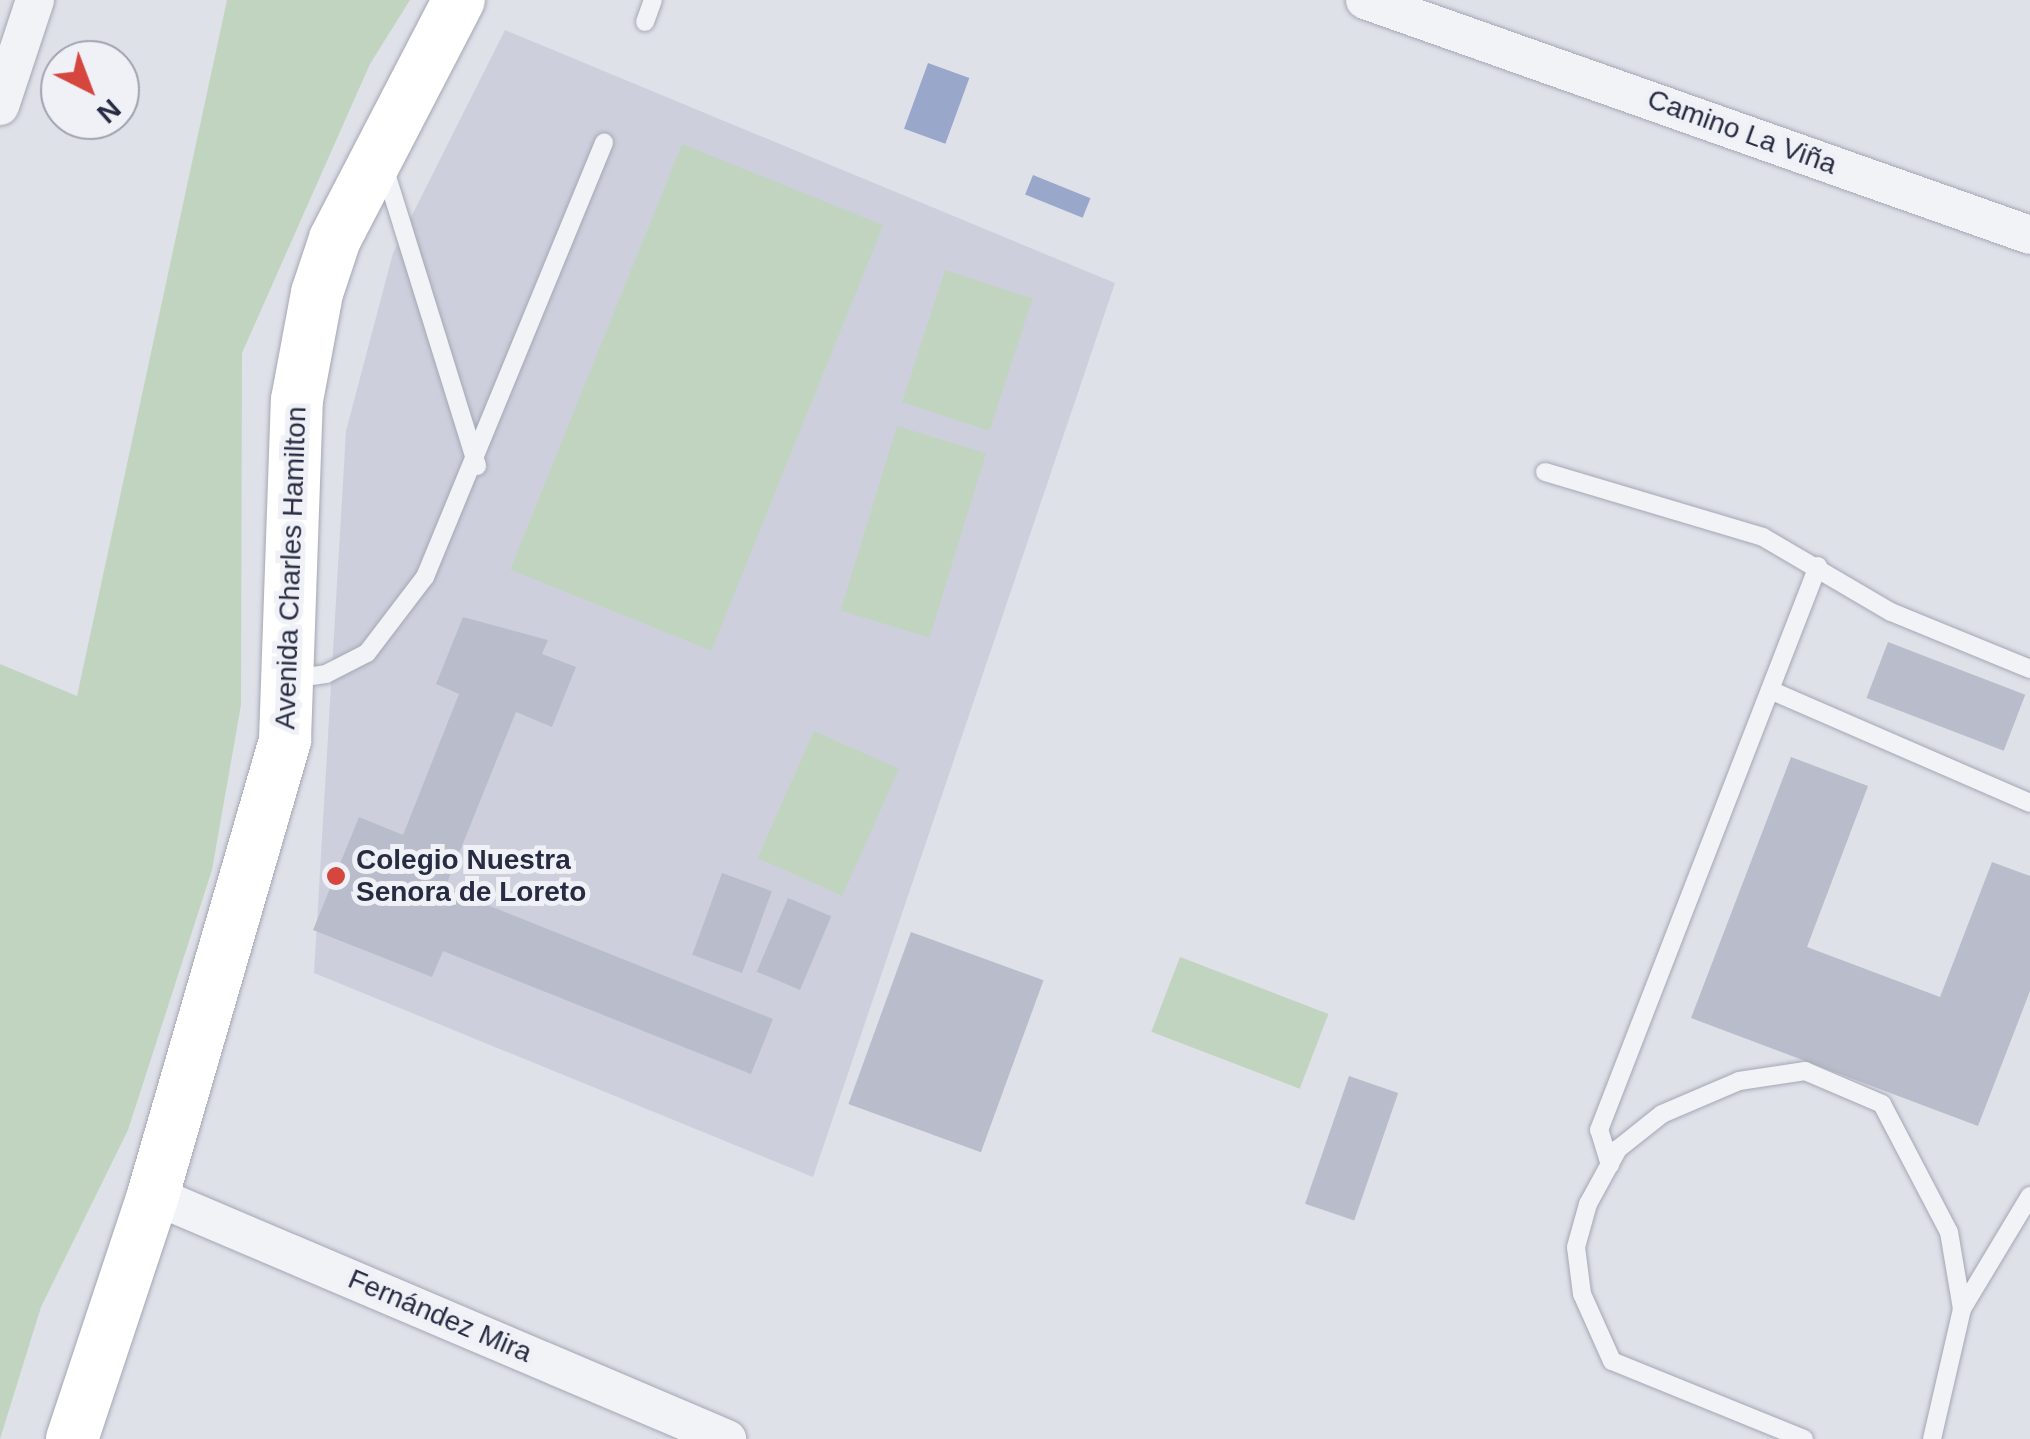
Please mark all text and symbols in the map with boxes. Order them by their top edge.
north arrow [40,40,140,140]
street label: Camino La Viña [1643,82,1841,182]
text: N [91,93,127,129]
street label: Avenida Charles Hamilton [269,406,313,730]
place label: Colegio Nuestra Senora de Loreto [356,843,586,909]
marker: Colegio Nuestra Senora de Loreto [325,865,347,887]
street label: Fernández Mira [343,1262,537,1370]

